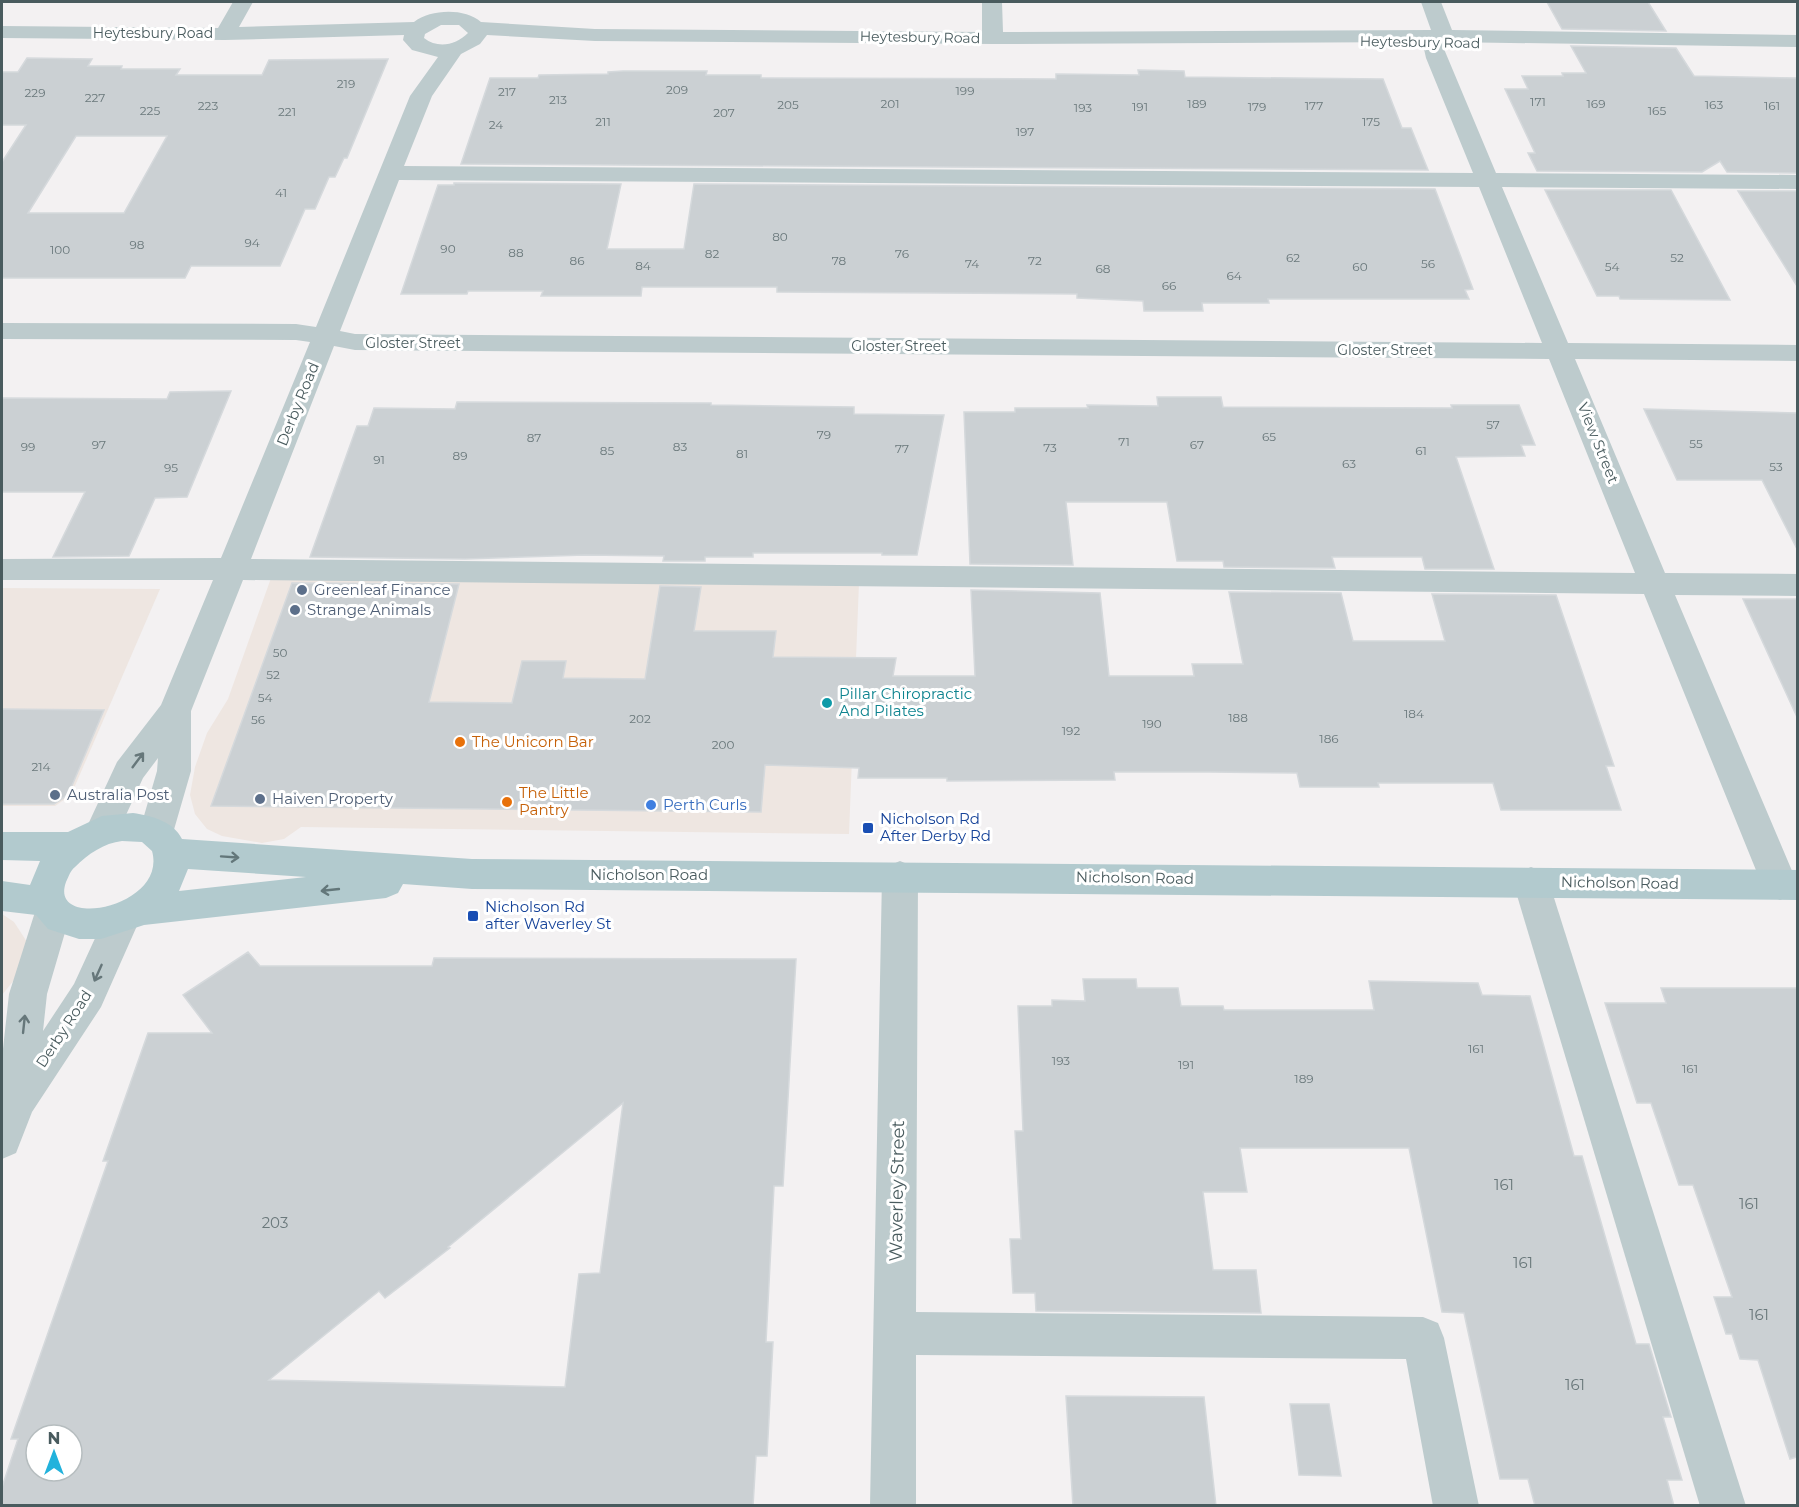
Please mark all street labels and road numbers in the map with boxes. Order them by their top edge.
street label: Heytesbury Road [93,24,213,42]
street label: Heytesbury Road [860,27,980,47]
street label: Heytesbury Road [1360,32,1480,52]
street label: Gloster Street [365,334,461,352]
street label: Gloster Street [851,337,947,355]
street label: Gloster Street [1337,341,1433,359]
street label: Derby Road [272,359,323,448]
street label: View Street [1574,400,1623,486]
street label: Nicholson Road [590,865,708,884]
street label: Nicholson Road [1076,867,1194,888]
street label: Nicholson Road [1561,872,1679,893]
street label: Derby Road [31,986,96,1071]
street label: Waverley Street [885,1120,909,1262]

